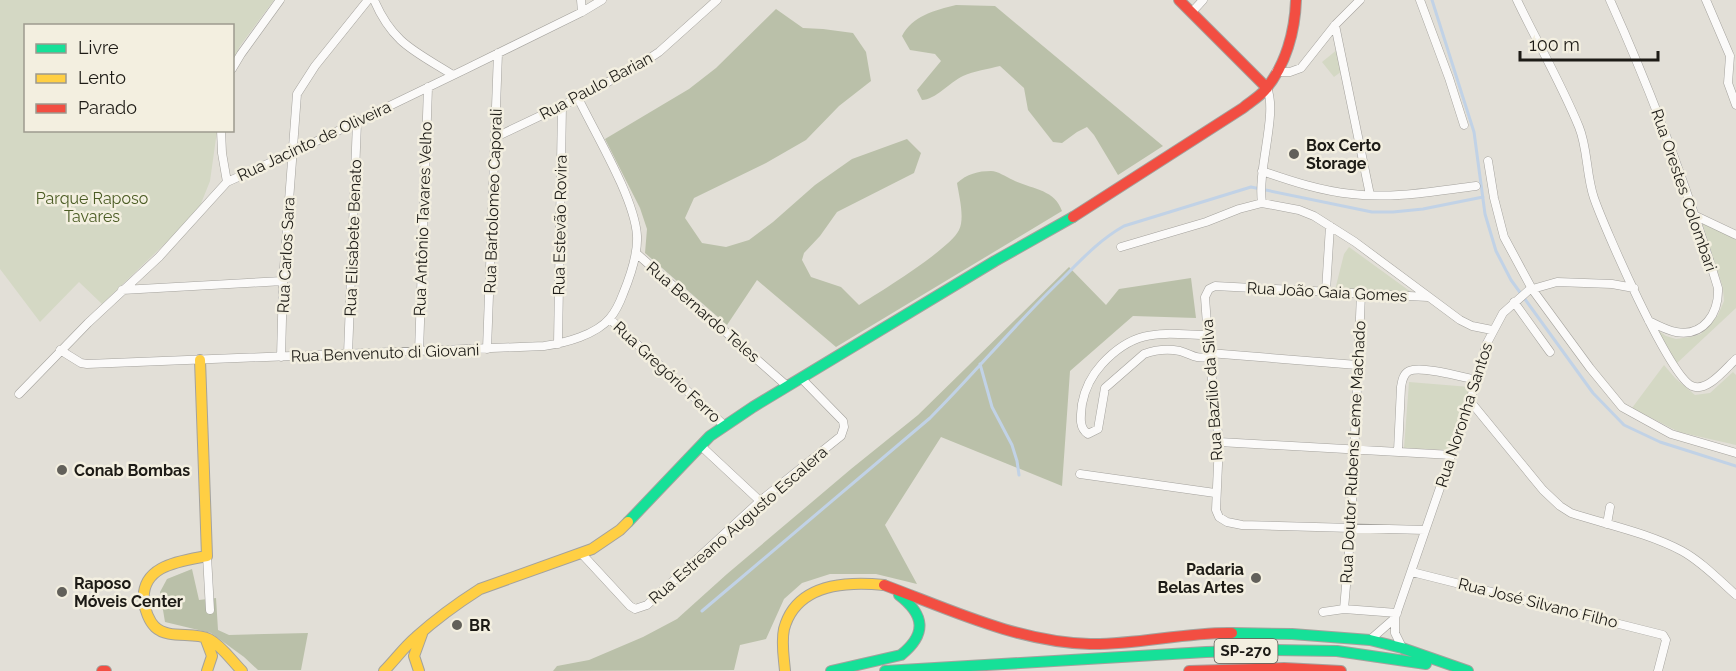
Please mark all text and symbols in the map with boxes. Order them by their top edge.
legend [24,24,234,132]
scale bar [1520,24,1658,62]
text: 100 m [1529,34,1580,55]
text: Livre [78,37,119,58]
street label: Rua Paulo Barian [536,48,656,124]
text: Lento [78,67,126,88]
text: Parado [78,97,137,118]
street label: Rua Jacinto de Oliveira [234,97,394,185]
street label: Rua Orestes Colombari [1647,106,1721,274]
street label: Rua Bartolomeo Caporali [480,108,506,294]
street label: Rua Antônio Tavares Velho [410,121,436,317]
place label: Box Certo Storage [1306,136,1381,173]
marker: Box Certo Storage [1287,147,1301,161]
street label: Rua Estevão Rovira [549,154,571,296]
street label: Rua Elisabete Benato [341,159,365,317]
park label: Parque Raposo Tavares [36,189,148,226]
street label: Rua Carlos Sara [273,196,299,314]
street label: Rua Bernardo Teles [643,258,764,366]
street label: Rua João Gaia Gomes [1246,278,1408,306]
street label: Rua Gregório Ferro [609,317,725,427]
street label: Rua Bazílio da Silva [1198,319,1226,461]
street label: Rua Doutor Rubens Leme Machado [1337,320,1369,584]
street label: Rua Benvenuto di Giovani [290,340,480,366]
street label: Rua Noronha Santos [1432,340,1496,490]
street label: Rua Estreano Augusto Escalera [645,442,831,608]
place label: Conab Bombas [74,461,190,480]
marker: Conab Bombas [55,463,69,477]
place label: Padaria Belas Artes [1158,560,1244,597]
marker: Padaria Belas Artes [1249,571,1263,585]
place label: Raposo Móveis Center [74,574,183,611]
street label: Rua José Silvano Filho [1456,574,1620,632]
marker: Raposo Móveis Center [55,585,69,599]
place label: BR [469,616,491,635]
marker: BR [450,618,464,632]
road number: SP-270 [1214,639,1278,663]

